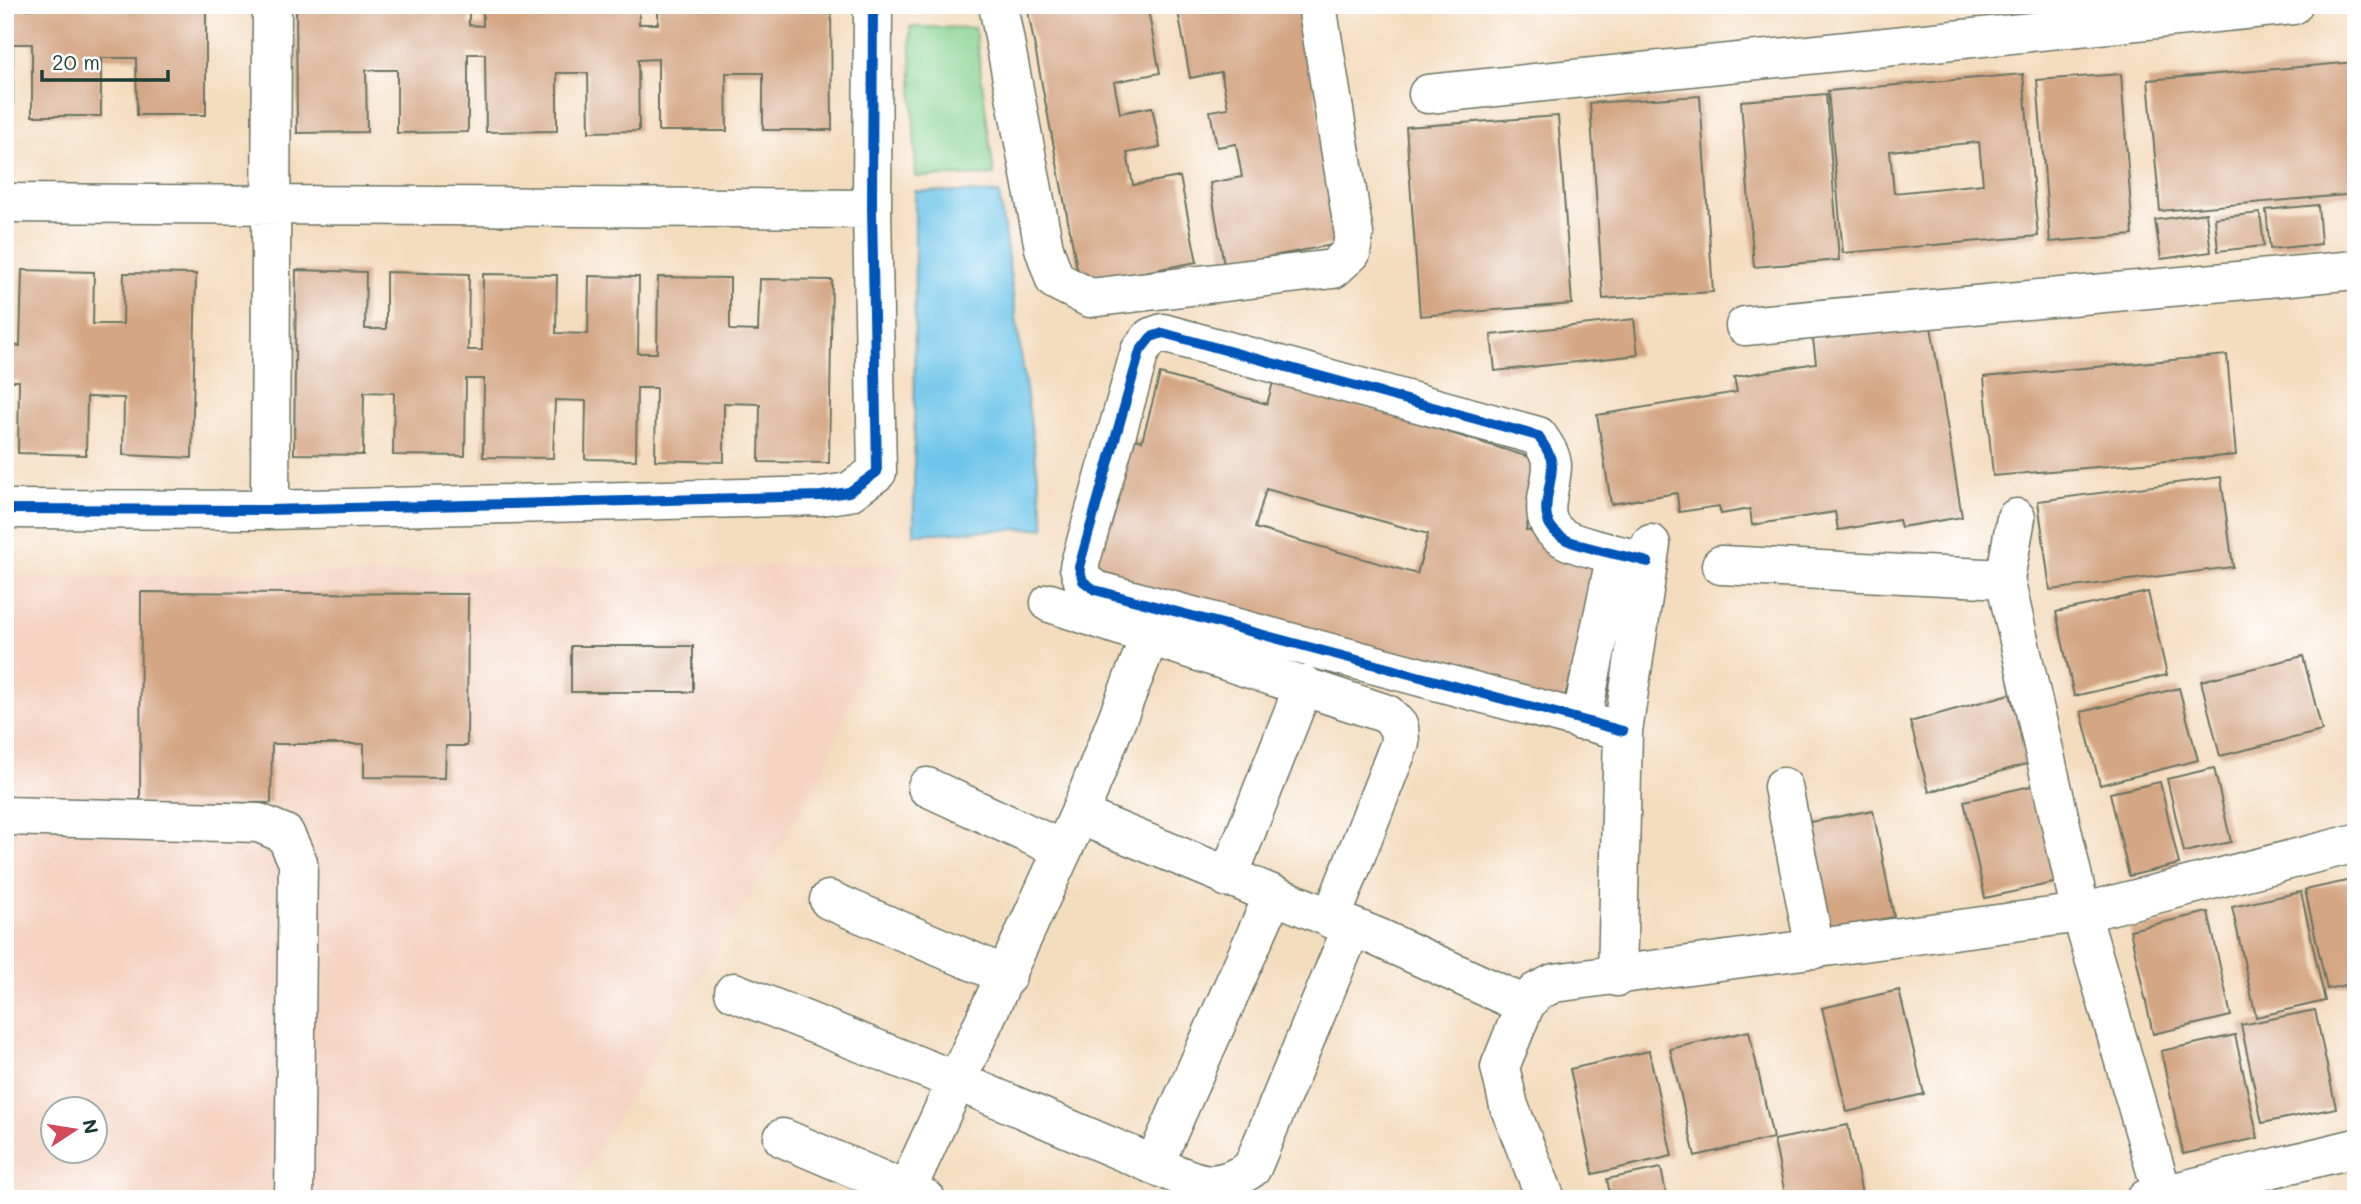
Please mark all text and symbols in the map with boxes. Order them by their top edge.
scale bar [42,38,168,82]
text: 20 m [52,48,100,75]
north arrow [38,1096,108,1166]
text: N [77,1117,105,1136]

